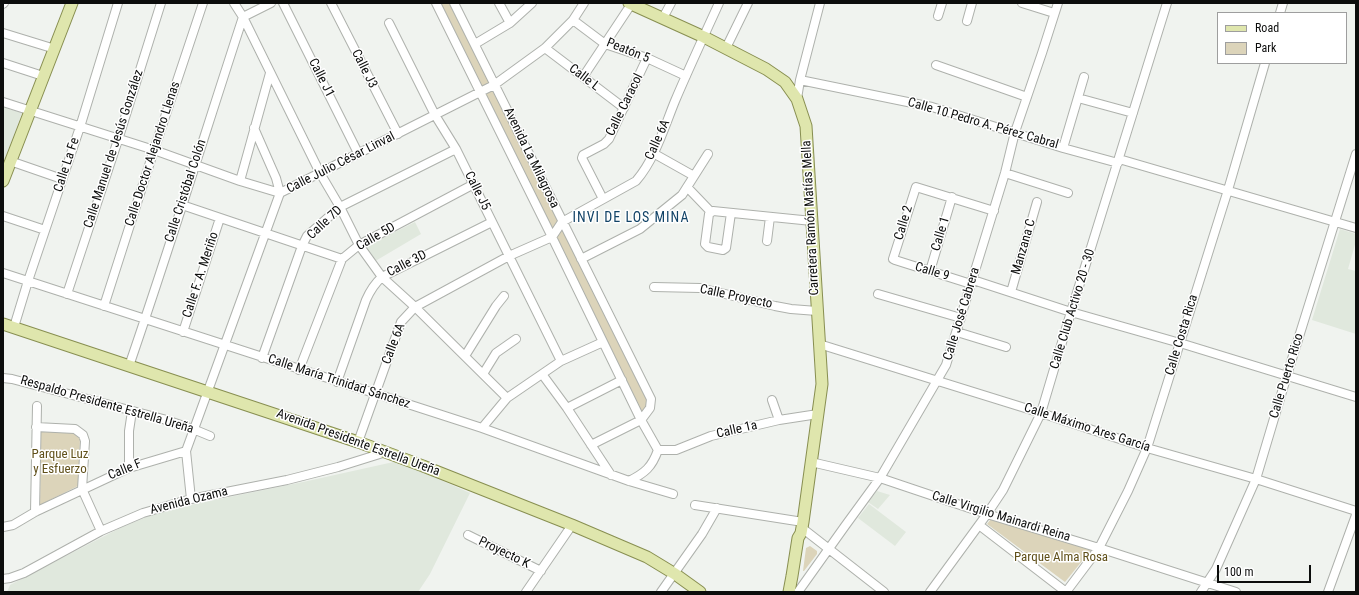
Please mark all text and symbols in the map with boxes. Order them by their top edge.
legend [1217,12,1347,64]
text: Road [1255,21,1279,35]
street label: Peatón 5 [604,35,652,67]
text: Park [1255,41,1276,55]
street label: Calle J3 [348,47,380,91]
street label: Calle J1 [305,56,337,100]
street label: Calle L [565,61,603,95]
street label: Calle Manuel de Jesús González [81,68,147,230]
street label: Calle Caracol [603,71,647,139]
street label: Calle Doctor Alejandro Llenas [122,80,184,228]
street label: Calle 10 Pedro A. Pérez Cabral [906,95,1060,153]
street label: Avenida La Milagrosa [500,105,562,211]
street label: Calle 6A [642,117,674,163]
street label: Calle Julio César Linval [284,129,398,197]
street label: Calle La Fe [51,136,83,194]
street label: Calle Cristóbal Colón [162,138,210,244]
street label: Carretera Ramón Matías Mella [799,140,823,296]
street label: Calle J5 [461,169,493,213]
street label: Calle 7D [304,203,346,243]
street label: Calle 2 [891,204,917,242]
district label: INVI DE LOS MINA [573,210,689,226]
street label: Calle 1 [928,215,954,253]
street label: Manzana C [1009,217,1039,277]
street label: Calle 5D [354,220,398,254]
street label: Calle F. A. Meriño [180,230,222,320]
street label: Calle 3D [385,247,429,281]
street label: Calle Club Activo 20 - 30 [1047,247,1099,371]
street label: Calle 9 [913,259,951,285]
street label: Calle José Cabrera [940,266,984,362]
street label: Calle Proyecto [698,282,774,312]
street label: Calle Costa Rica [1162,293,1202,377]
street label: Calle 6A [379,321,409,367]
street label: Calle Puerto Rico [1267,332,1307,420]
street label: Calle María Trinidad Sánchez [266,352,412,412]
street label: Respaldo Presidente Estrella Ureña [19,373,195,437]
street label: Calle Máximo Ares García [1022,400,1152,456]
street label: Avenida Presidente Estrella Ureña [274,406,442,480]
street label: Calle 1a [715,418,759,442]
park label: Parque Luz y Esfuerzo [32,447,88,478]
street label: Calle F [106,456,144,484]
street label: Avenida Ozama [149,484,229,518]
street label: Calle Virgilio Mainardi Reina [930,488,1072,546]
street label: Proyecto K [476,534,532,572]
park label: Parque Alma Rosa [1014,550,1108,566]
scale bar [1219,557,1313,583]
text: 100 m [1224,565,1254,579]

